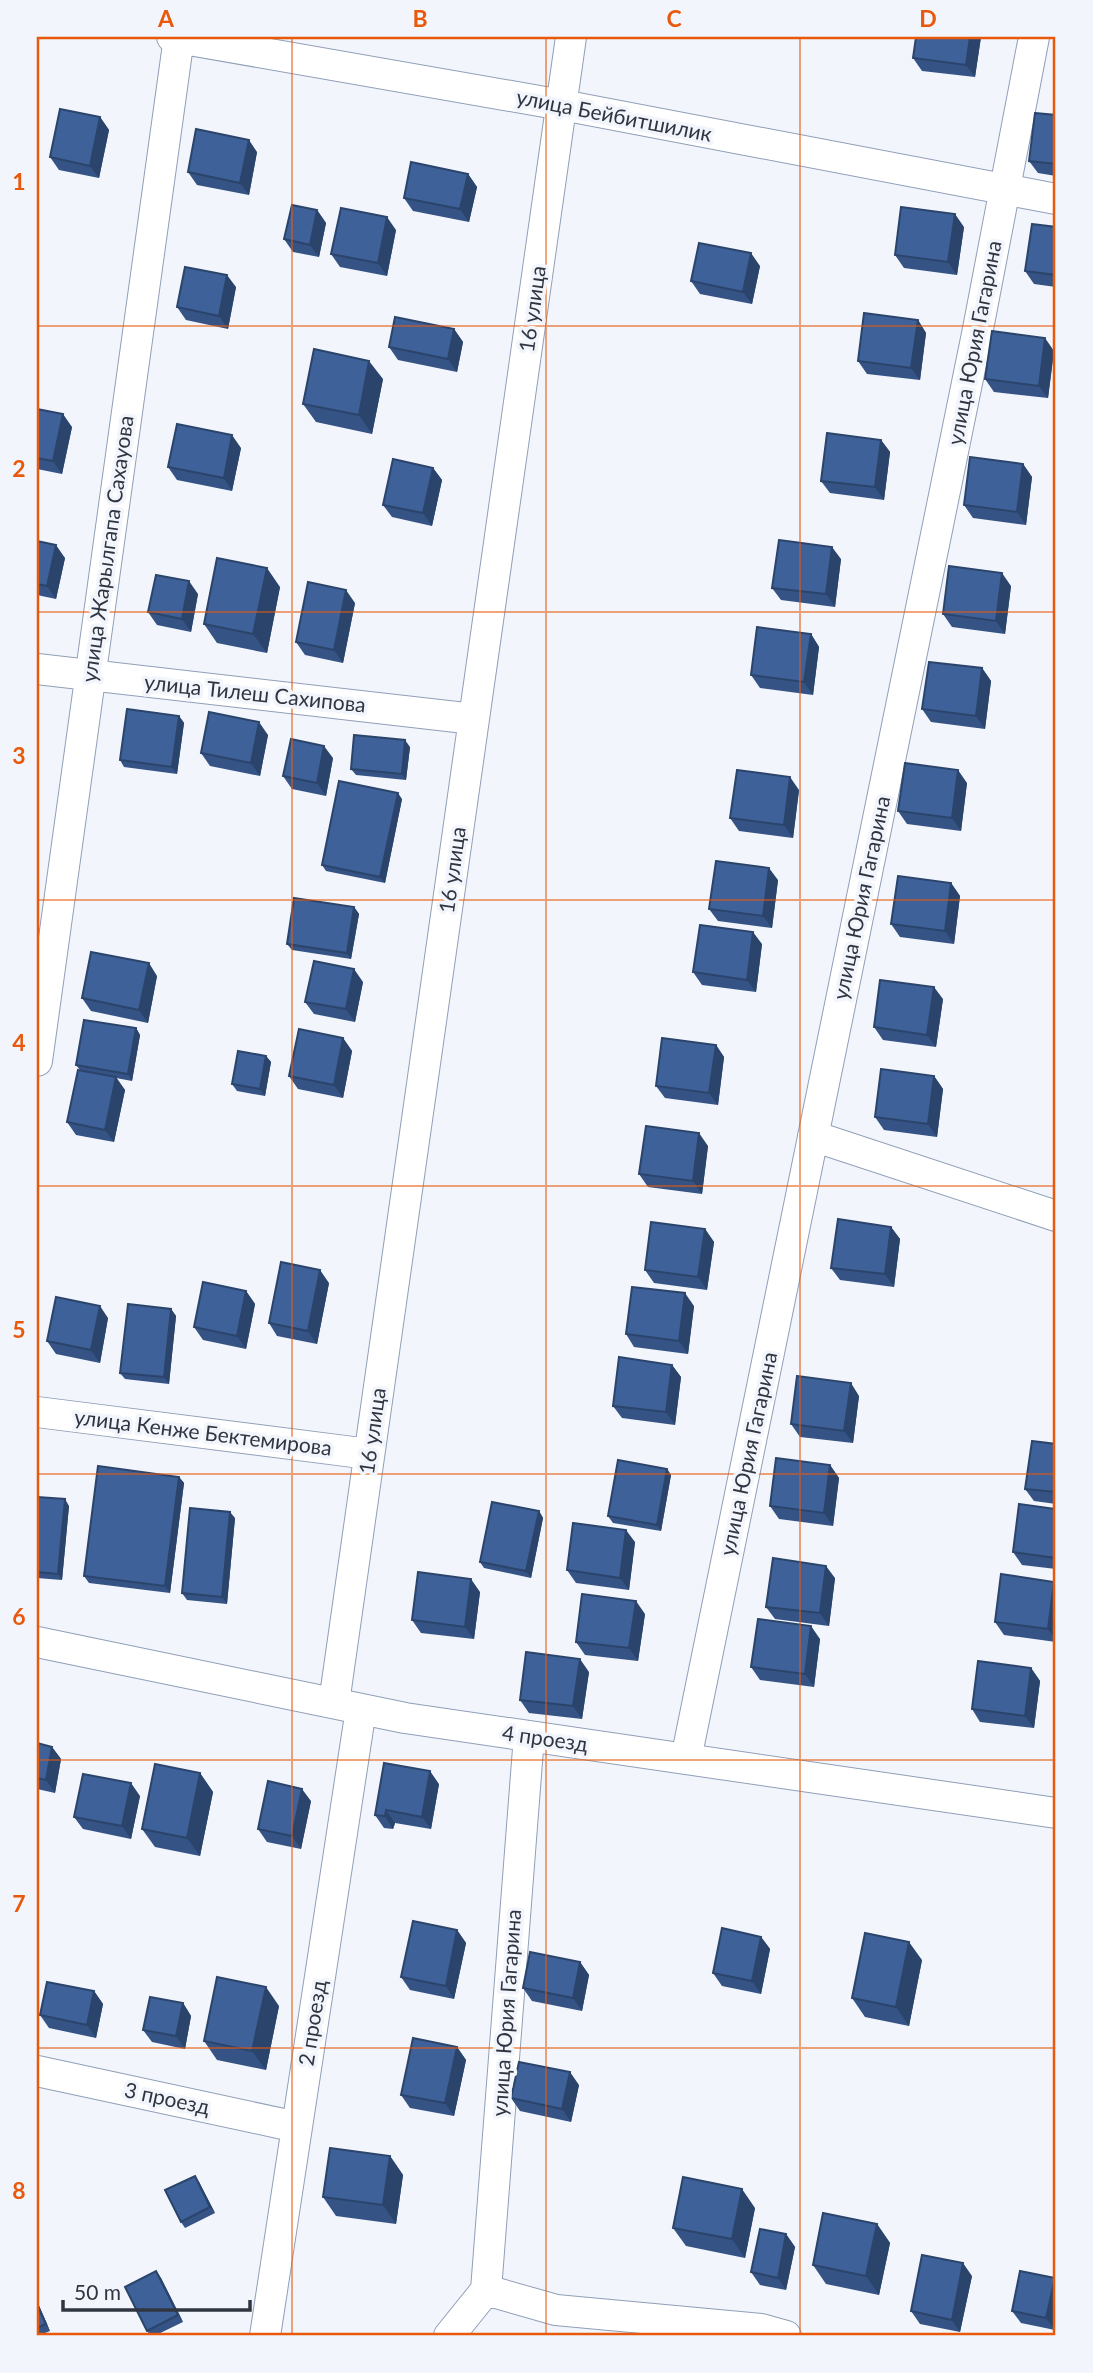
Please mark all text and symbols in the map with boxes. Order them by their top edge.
text: A [157,4,175,32]
text: B [412,4,428,32]
text: C [666,4,682,32]
text: D [919,4,937,32]
street label: улица Бейбитшилик [514,83,714,146]
text: 1 [12,167,26,195]
street label: улица Юрия Гагарина [941,238,1006,447]
street label: 16 улица [513,264,550,354]
street label: улица Жарылгапа Сахауова [75,414,138,684]
text: 2 [12,454,26,482]
street label: улица Тилеш Сахипова [143,668,367,717]
text: 3 [12,741,26,769]
street label: улица Юрия Гагарина [827,793,894,1002]
street label: 16 улица [433,825,470,915]
text: 4 [12,1028,26,1056]
text: 5 [12,1315,26,1343]
street label: улица Юрия Гагарина [714,1349,781,1558]
street label: 16 улица [353,1386,390,1476]
street label: улица Кенже Бектемирова [73,1403,333,1460]
text: 6 [12,1602,26,1630]
street label: 4 проезд [501,1719,590,1756]
text: 7 [12,1889,26,1917]
street label: улица Юрия Гагарина [486,1908,525,2117]
street label: 2 проезд [292,1978,331,2067]
street label: 3 проезд [122,2076,212,2119]
text: 8 [12,2176,26,2204]
scale bar [63,2268,250,2312]
text: 50 m [74,2279,121,2304]

